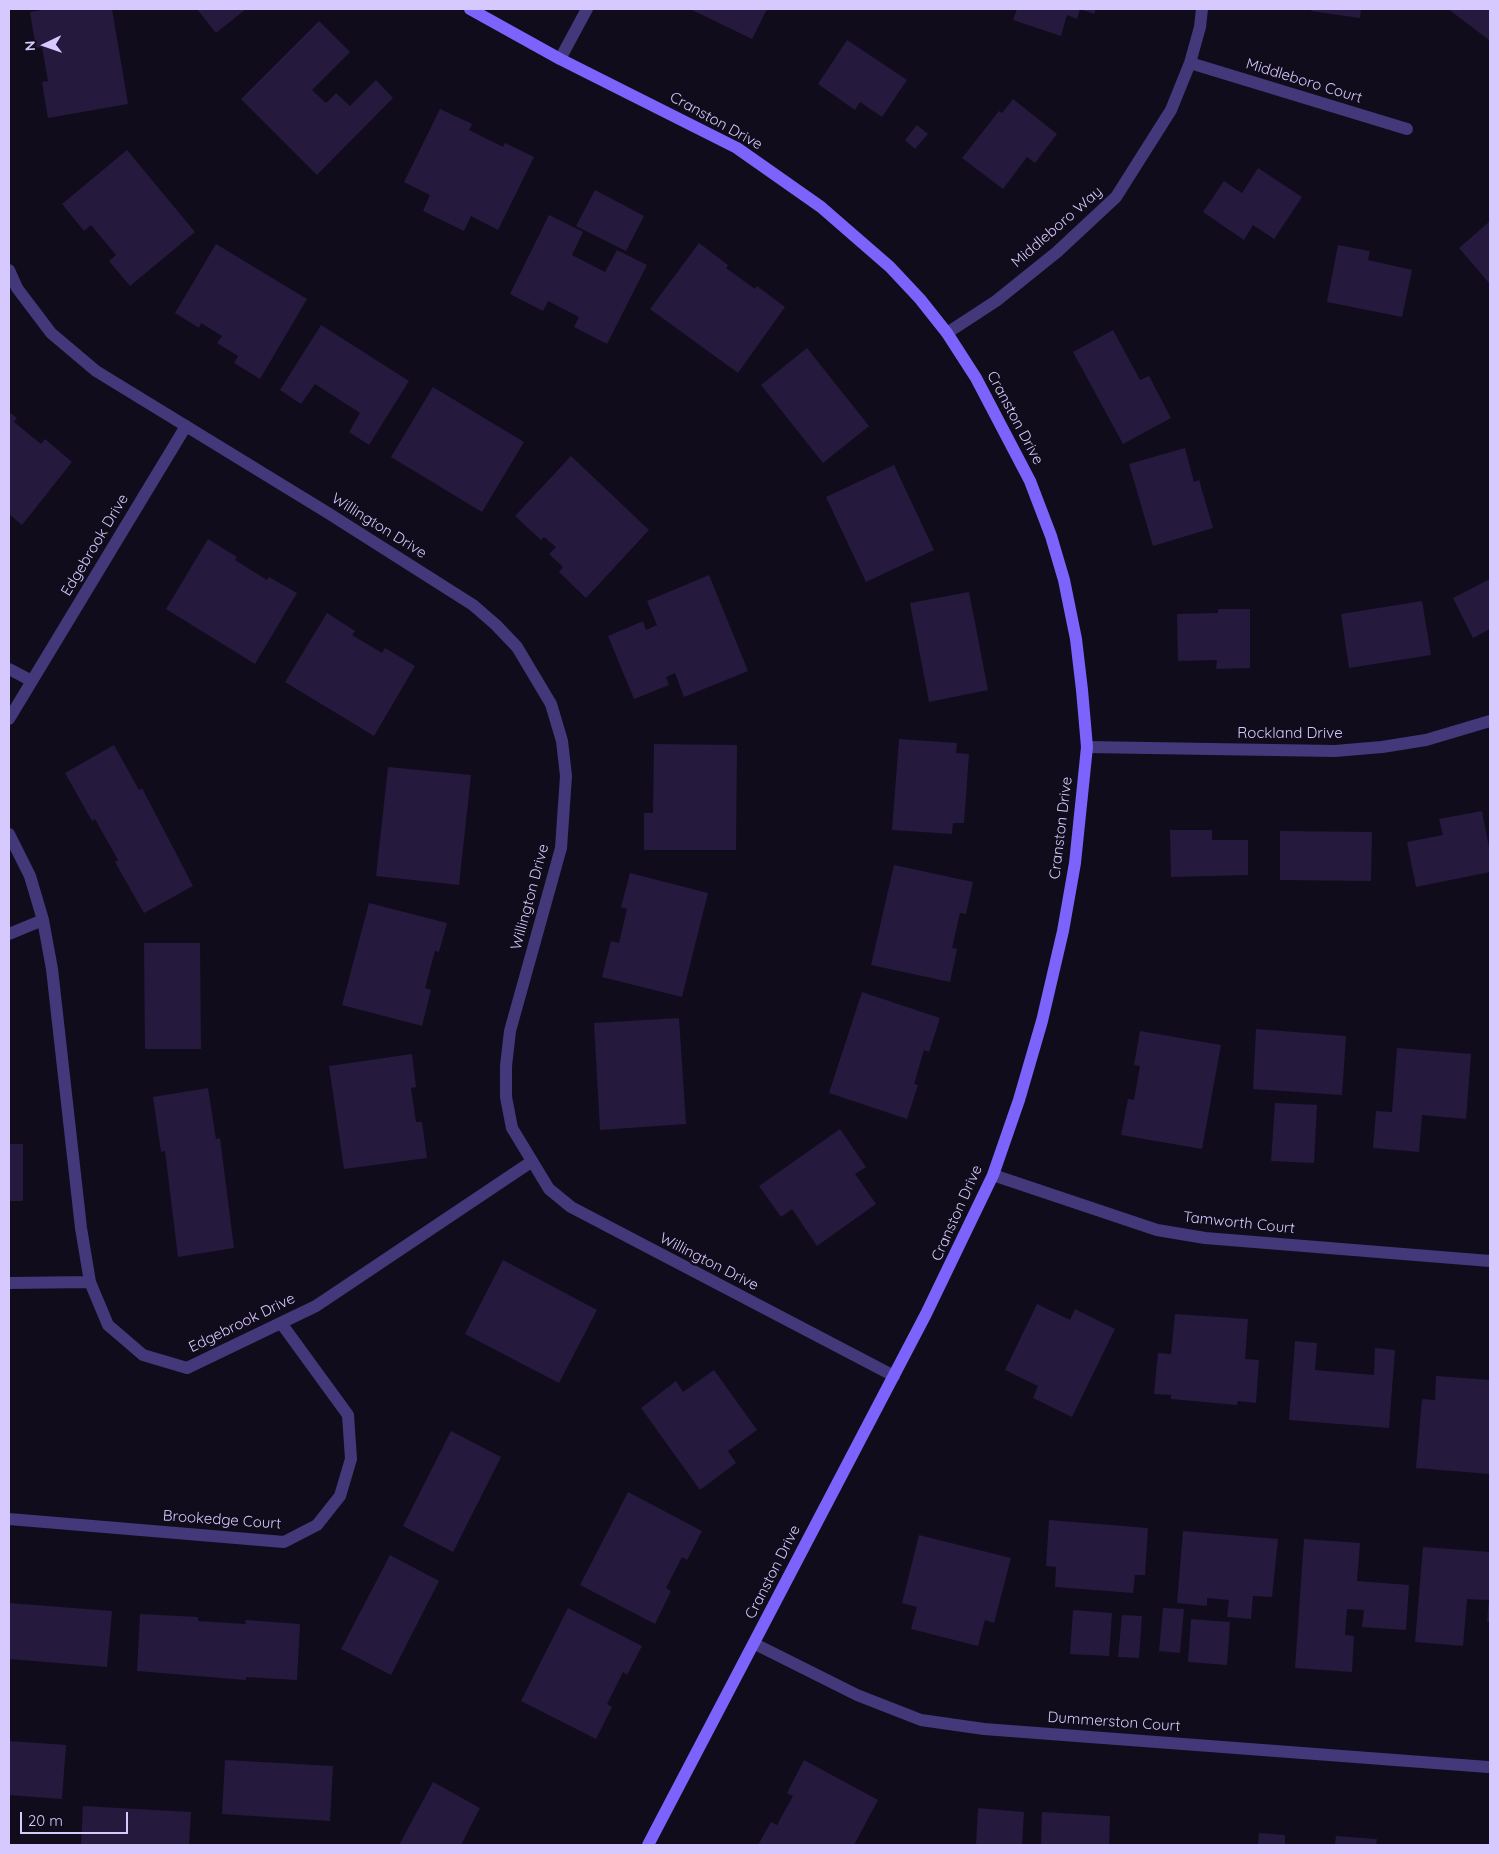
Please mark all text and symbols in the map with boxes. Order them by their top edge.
north arrow [20,20,70,70]
text: N [21,40,39,51]
street label: Middleboro Court [1244,55,1364,107]
street label: Cranston Drive [667,88,765,154]
street label: Middleboro Way [1008,183,1106,271]
street label: Cranston Drive [983,368,1047,468]
street label: Willington Drive [328,490,430,562]
street label: Edgebrook Drive [57,491,133,599]
street label: Rockland Drive [1237,724,1343,742]
street label: Cranston Drive [1046,776,1076,880]
street label: Willington Drive [507,842,553,952]
street label: Cranston Drive [928,1162,986,1264]
street label: Tamworth Court [1182,1208,1296,1238]
street label: Willington Drive [656,1229,762,1295]
street label: Edgebrook Drive [186,1289,298,1357]
street label: Brookedge Court [162,1507,282,1533]
street label: Cranston Drive [742,1522,804,1622]
street label: Dummerston Court [1047,1708,1181,1736]
scale bar [22,1802,130,1834]
text: 20 m [28,1811,63,1830]

